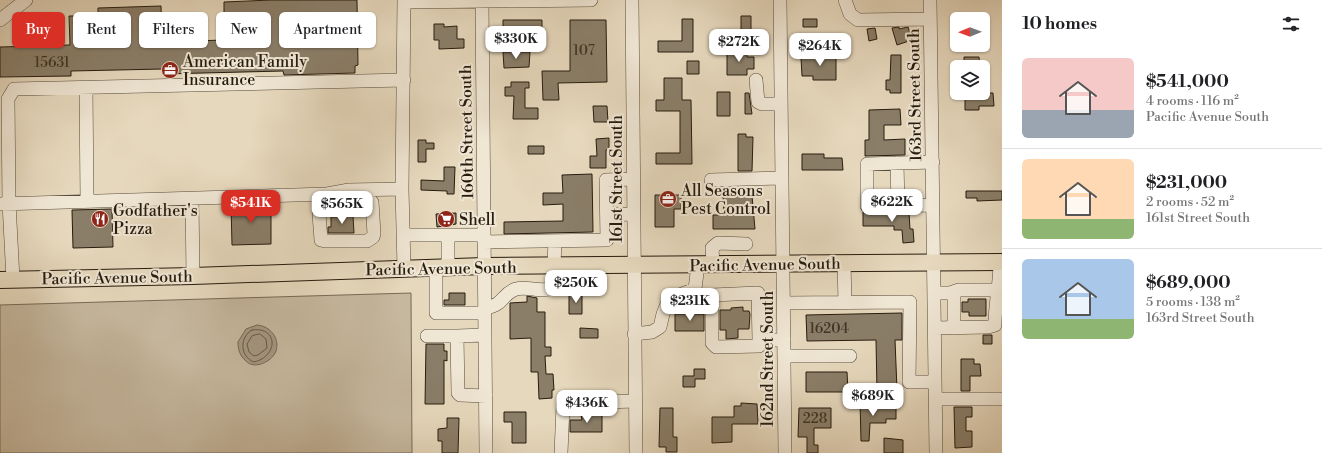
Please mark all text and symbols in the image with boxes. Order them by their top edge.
chip: Buy [12,12,65,48]
chip: Rent [73,12,131,48]
chip: Filters [139,12,208,48]
chip: New [216,12,271,48]
chip: Apartment [279,12,376,48]
north arrow [950,12,990,52]
map controls [950,12,990,100]
text: 10 homes [1022,13,1097,35]
icon: filters [1280,13,1302,35]
pin: $330K [488,26,544,60]
street label: 163rd Street South [904,28,926,162]
pin: $272K [711,29,767,63]
text: $330K [494,31,538,47]
pin: $264K [792,33,848,67]
text: $272K [718,34,760,50]
text: $264K [798,38,842,54]
house number: 107 [573,42,595,60]
place label: American Family Insurance [182,52,307,90]
house number: 15631 [34,54,70,72]
office icon: American Family Insurance [160,60,180,80]
button: layers [950,60,990,100]
street label: 160th Street South [456,64,478,200]
text: $541,000 [1146,71,1229,93]
icon: home [1054,74,1102,122]
text: 4 rooms · 116 m² [1146,93,1239,109]
text: Pacific Avenue South [1146,109,1269,125]
street label: 161st Street South [607,115,627,243]
text: $231,000 [1146,172,1227,194]
icon: home [1054,175,1102,223]
place label: All Seasons Pest Control [680,181,771,219]
office icon: All Seasons Pest Control [658,189,678,209]
pin: $622K [864,189,920,223]
pin: $541K [223,190,279,224]
pin: $565K [314,191,370,225]
text: $622K [871,194,913,210]
text: 2 rooms · 52 m² [1146,194,1234,210]
text: $541K [230,195,272,211]
text: $565K [321,196,363,212]
place label: Godfather's Pizza [113,201,198,239]
restaurant icon: Godfather's Pizza [90,209,110,229]
supermarket icon: Shell [436,209,456,229]
place label: Shell [459,210,496,230]
text: 161st Street South [1146,210,1250,226]
street label: Pacific Avenue South [689,254,841,276]
street label: Pacific Avenue South [365,258,517,280]
street label: Pacific Avenue South [41,267,193,289]
pin: $250K [548,270,604,304]
text: $689,000 [1146,272,1231,294]
text: $250K [554,275,598,291]
icon: home [1054,275,1102,323]
pin: $231K [662,288,718,322]
street label: 162nd Street South [758,290,778,427]
text: $231K [670,293,710,309]
text: 5 rooms · 138 m² [1146,294,1240,310]
text: 163rd Street South [1146,310,1254,326]
house number: 16204 [809,320,849,338]
pin: $689K [845,383,901,417]
text: $689K [852,388,894,404]
pin: $436K [559,390,615,424]
text: $436K [566,395,609,411]
house number: 228 [803,410,827,428]

